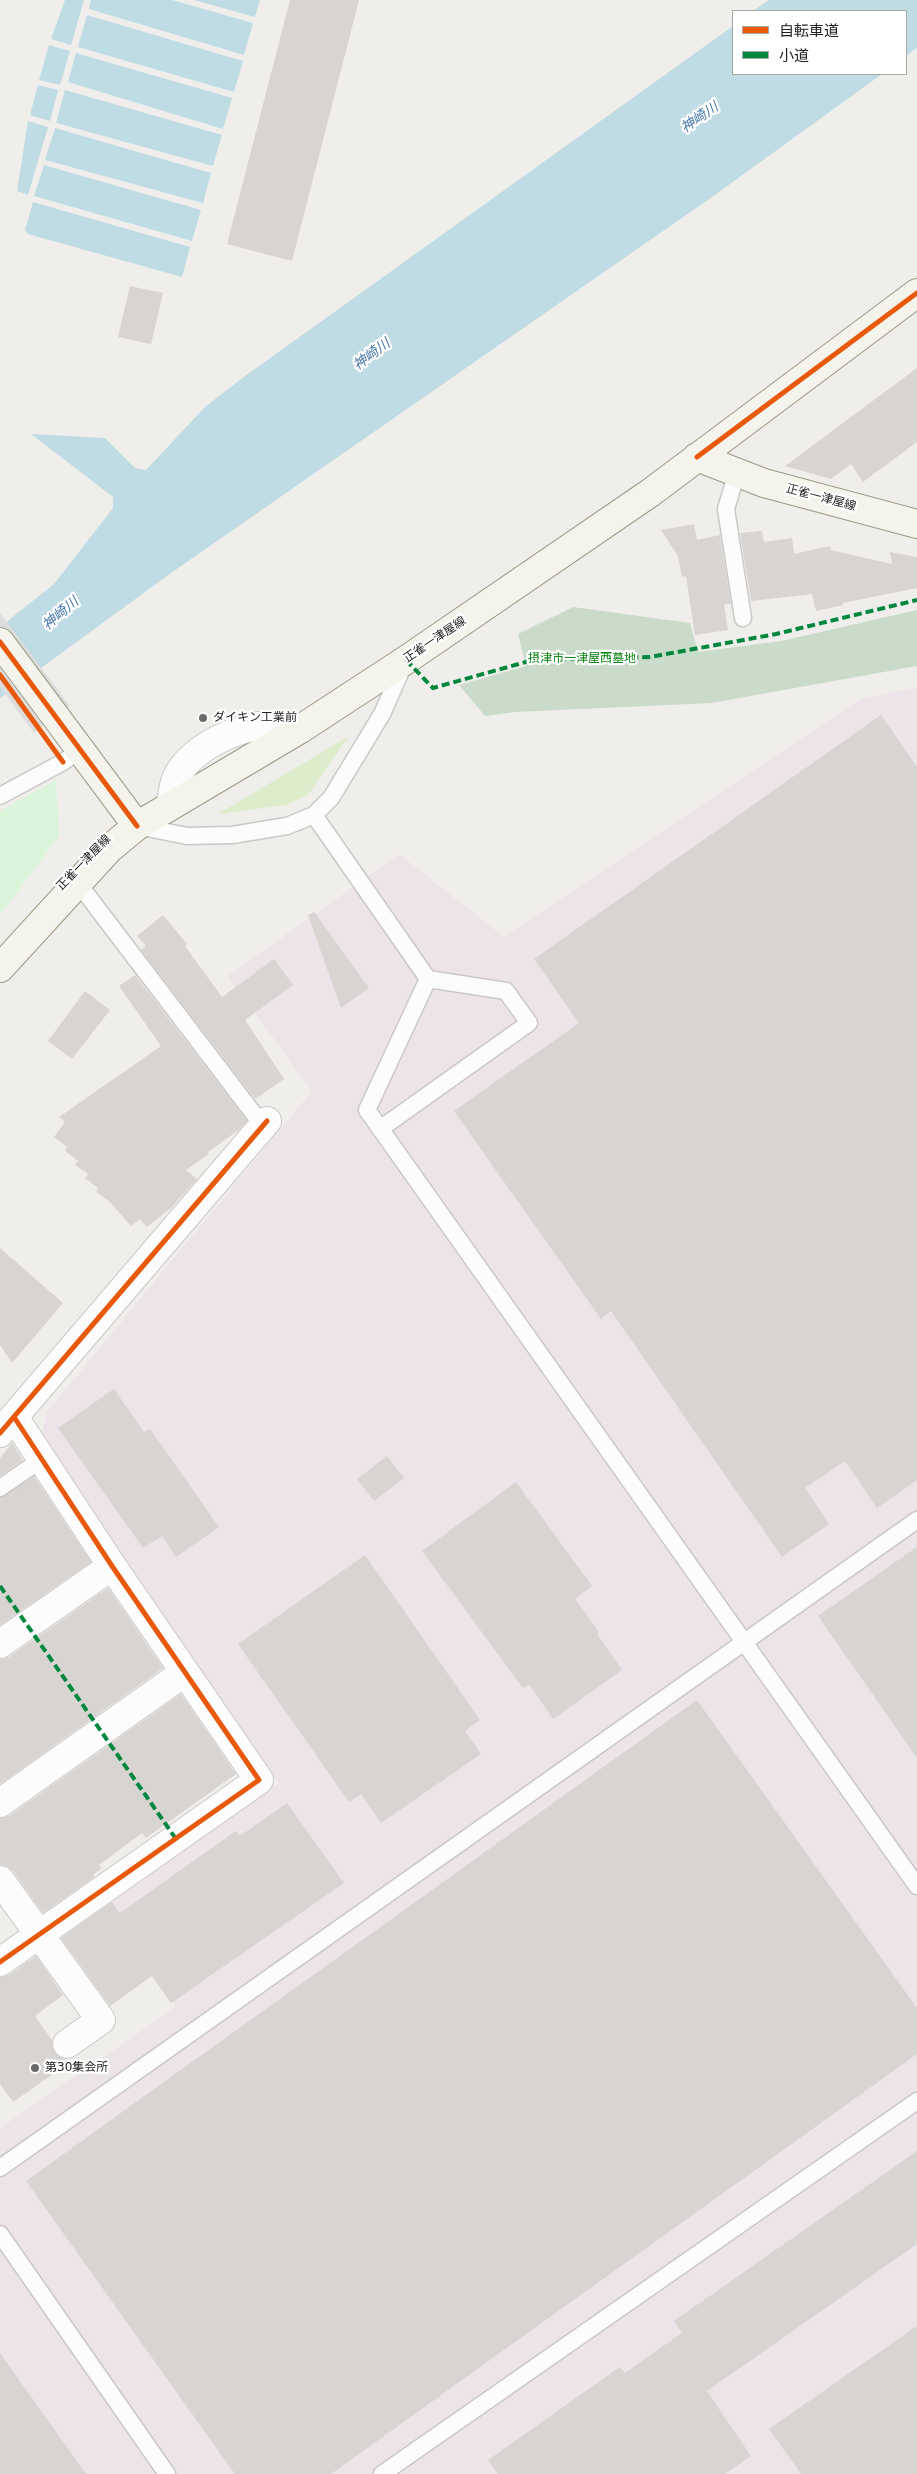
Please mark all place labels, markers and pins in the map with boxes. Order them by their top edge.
place label: ダイキン工業前 [213,711,297,725]
marker: ダイキン工業前 [197,712,209,724]
place label: 第30集会所 [45,2061,108,2075]
marker: 第30集会所 [29,2062,41,2074]

